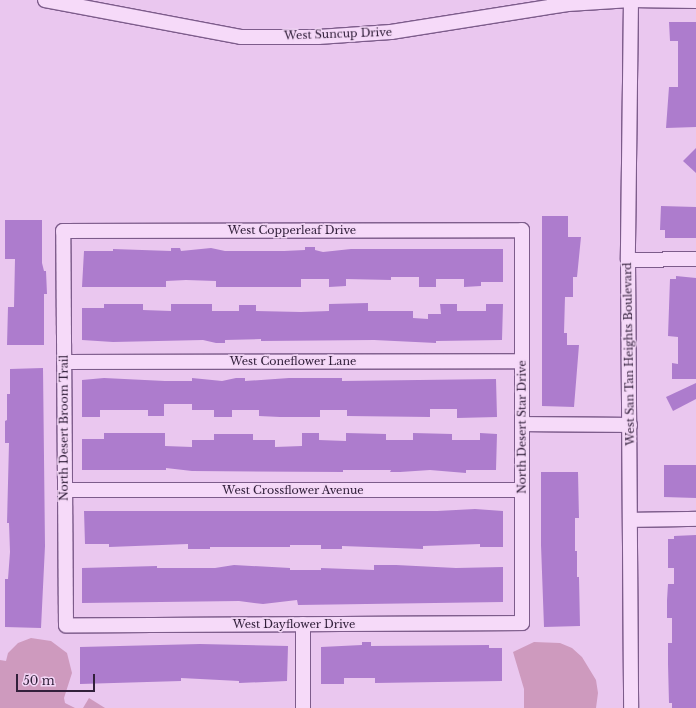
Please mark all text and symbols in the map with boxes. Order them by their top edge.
street label: West Suncup Drive [284,26,392,42]
street label: West Copperleaf Drive [228,223,356,237]
street label: West San Tan Heights Boulevard [621,262,637,446]
street label: West Coneflower Lane [230,354,356,368]
street label: North Desert Broom Trail [57,355,71,501]
street label: North Desert Star Drive [515,360,529,494]
street label: West Crossflower Avenue [222,483,364,497]
street label: West Dayflower Drive [232,617,356,631]
scale bar [18,666,97,692]
text: 50 m [23,673,55,688]

